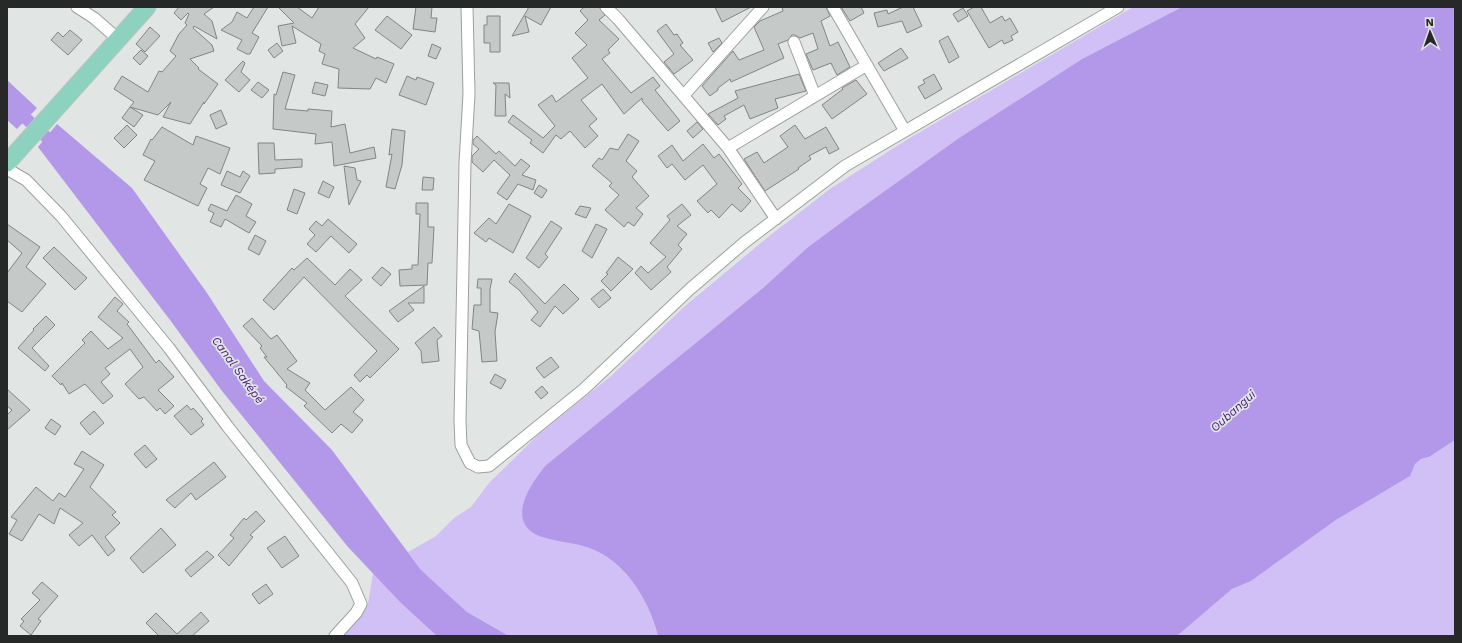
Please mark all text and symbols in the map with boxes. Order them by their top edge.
north arrow [1410,12,1450,52]
text: N [1425,16,1434,29]
water label: Canal Saképé [209,334,267,406]
water label: Oubangui [1208,387,1259,435]

